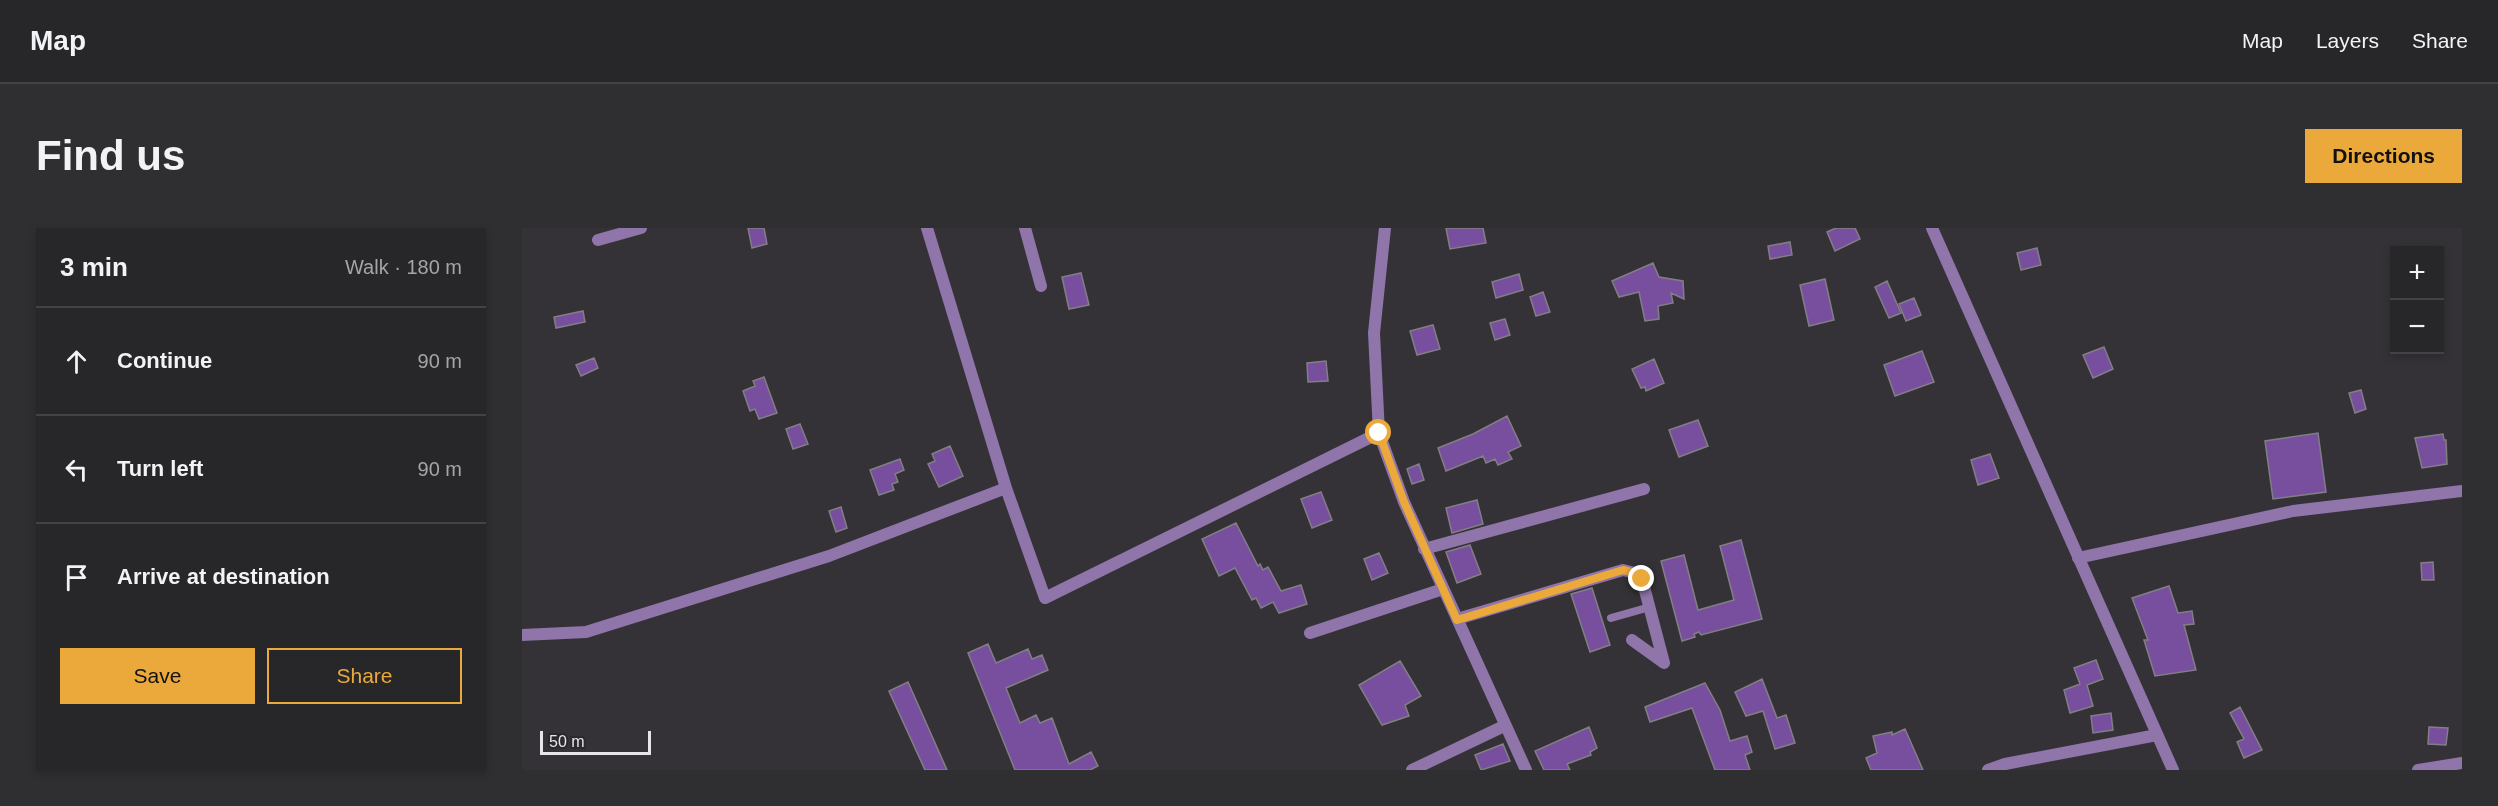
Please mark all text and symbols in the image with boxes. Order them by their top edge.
text: Map [30,25,86,56]
text: Map [2242,29,2283,52]
text: Layers [2316,29,2379,52]
text: Share [2412,29,2468,52]
button: Directions [2305,129,2462,183]
text: Find us [36,132,185,179]
map controls [2390,246,2444,354]
button: + [2390,246,2444,300]
text: 3 min [60,252,128,282]
text: Walk · 180 m [345,256,462,278]
button: − [2390,300,2444,354]
icon: ahead [60,345,93,378]
text: Continue [117,348,212,373]
text: 90 m [418,350,462,372]
route start [1365,419,1391,445]
icon: left [60,453,93,486]
text: Turn left [117,456,203,481]
text: 90 m [418,458,462,480]
icon: arrive [60,561,93,594]
text: Arrive at destination [117,564,330,589]
route end [1628,565,1654,591]
button: Save [60,648,255,704]
button: Share [267,648,462,704]
scale bar [540,728,651,756]
text: 50 m [549,733,585,750]

